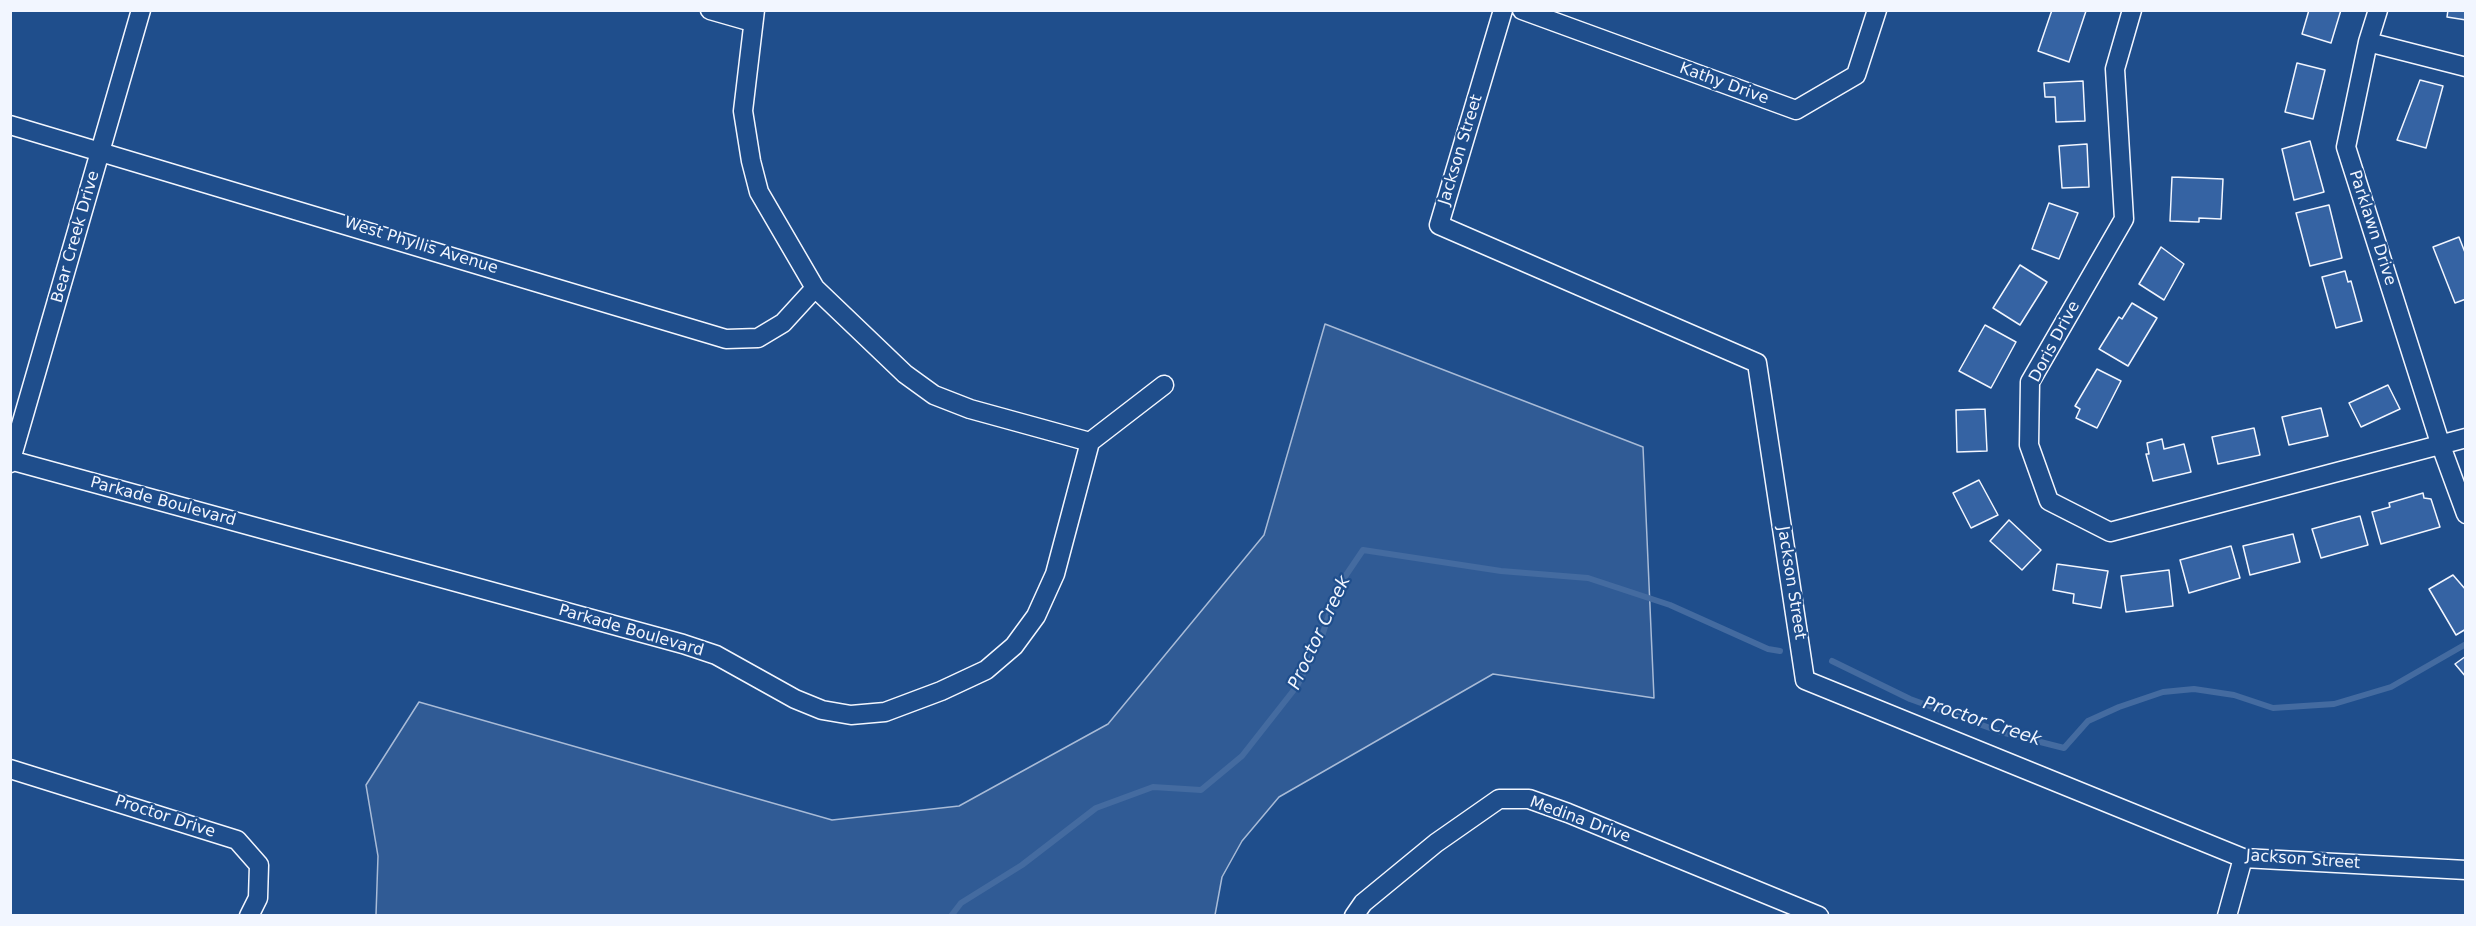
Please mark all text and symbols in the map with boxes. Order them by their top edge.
street label: Kathy Drive [1677,59,1771,109]
street label: Jackson Street [1435,92,1487,208]
street label: Parklawn Drive [2344,168,2400,288]
street label: Bear Creek Drive [48,169,104,305]
street label: West Phyllis Avenue [342,213,500,279]
street label: Doris Drive [2026,298,2084,386]
street label: Parkade Boulevard [88,473,238,531]
street label: Jackson Street [1773,525,1809,641]
water label: Proctor Creek [1284,573,1356,693]
street label: Parkade Boulevard [556,601,706,661]
water label: Proctor Creek [1920,693,2044,751]
street label: Proctor Drive [112,792,218,842]
street label: Medina Drive [1527,793,1633,847]
street label: Jackson Street [2245,846,2361,874]

